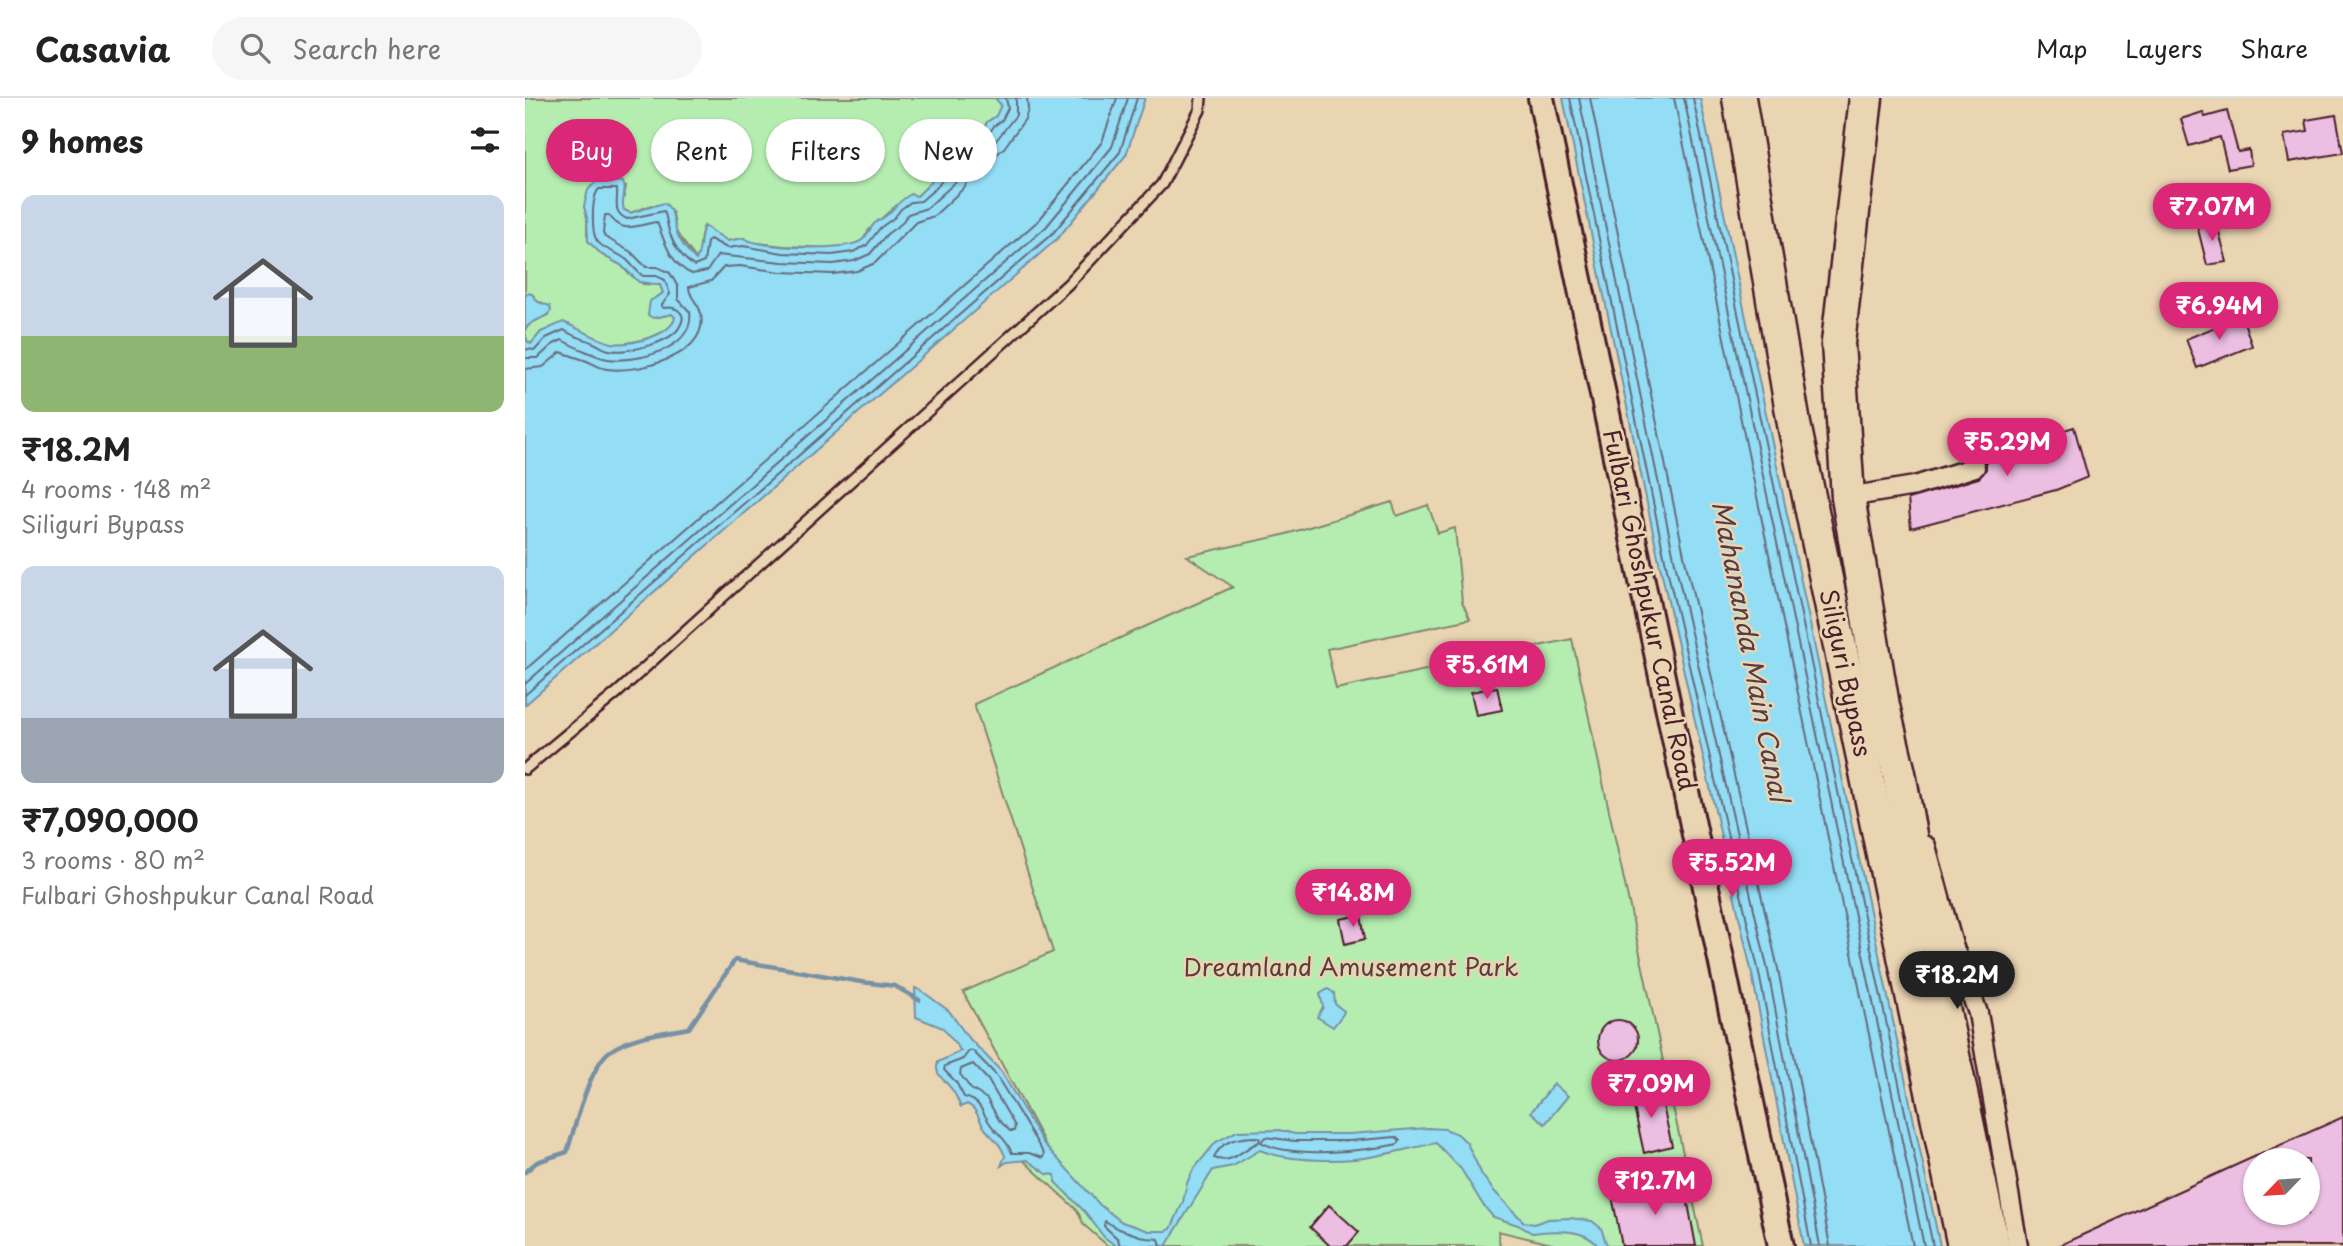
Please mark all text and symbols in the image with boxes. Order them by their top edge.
search box [212,17,702,80]
text: Casavia [35,23,170,73]
icon: search [236,29,274,67]
text: Search here [292,29,441,68]
text: Map [2036,30,2087,66]
text: Layers [2125,30,2202,66]
text: Share [2240,30,2308,66]
text: 9 homes [21,118,143,163]
chip: Buy [546,119,637,182]
chip: Rent [651,119,752,182]
chip: Filters [766,119,885,182]
chip: New [899,119,997,182]
icon: filters [466,121,504,159]
pin: ₹7.07M [2155,184,2269,243]
text: ₹7.07M [2169,188,2255,223]
icon: home [200,240,326,366]
pin: ₹6.94M [2162,282,2276,342]
text: ₹6.94M [2175,287,2263,322]
pin: ₹5.29M [1950,418,2064,478]
text: ₹5.29M [1963,423,2051,458]
text: ₹18.2M [21,426,131,471]
street label: Fulbari Ghoshpukur Canal Road [1595,426,1707,794]
text: 4 rooms · 148 m² [21,471,212,506]
water label: Mahananda Main Canal [1703,497,1801,808]
text: Siliguri Bypass [21,506,184,541]
street label: Siliguri Bypass [1812,585,1882,760]
icon: home [200,611,326,737]
pin: ₹5.61M [1430,642,1544,701]
text: ₹5.61M [1445,646,1529,681]
text: ₹7,090,000 [21,797,199,842]
pin: ₹5.52M [1675,840,1789,899]
text: 3 rooms · 80 m² [21,842,205,877]
text: ₹5.52M [1688,844,1776,879]
pin: ₹14.8M [1296,870,1410,929]
text: ₹14.8M [1311,874,1395,909]
text: Fulbari Ghoshpukur Canal Road [21,877,374,912]
park label: Dreamland Amusement Park [1183,948,1519,984]
pin: ₹18.2M [1900,951,2014,1011]
text: ₹18.2M [1915,956,1999,991]
pin: ₹7.09M [1594,1060,1708,1120]
text: ₹7.09M [1607,1065,1695,1100]
north arrow [2243,1148,2321,1225]
map controls [2243,1148,2320,1225]
pin: ₹12.7M [1598,1158,1712,1217]
text: ₹12.7M [1614,1162,1696,1197]

